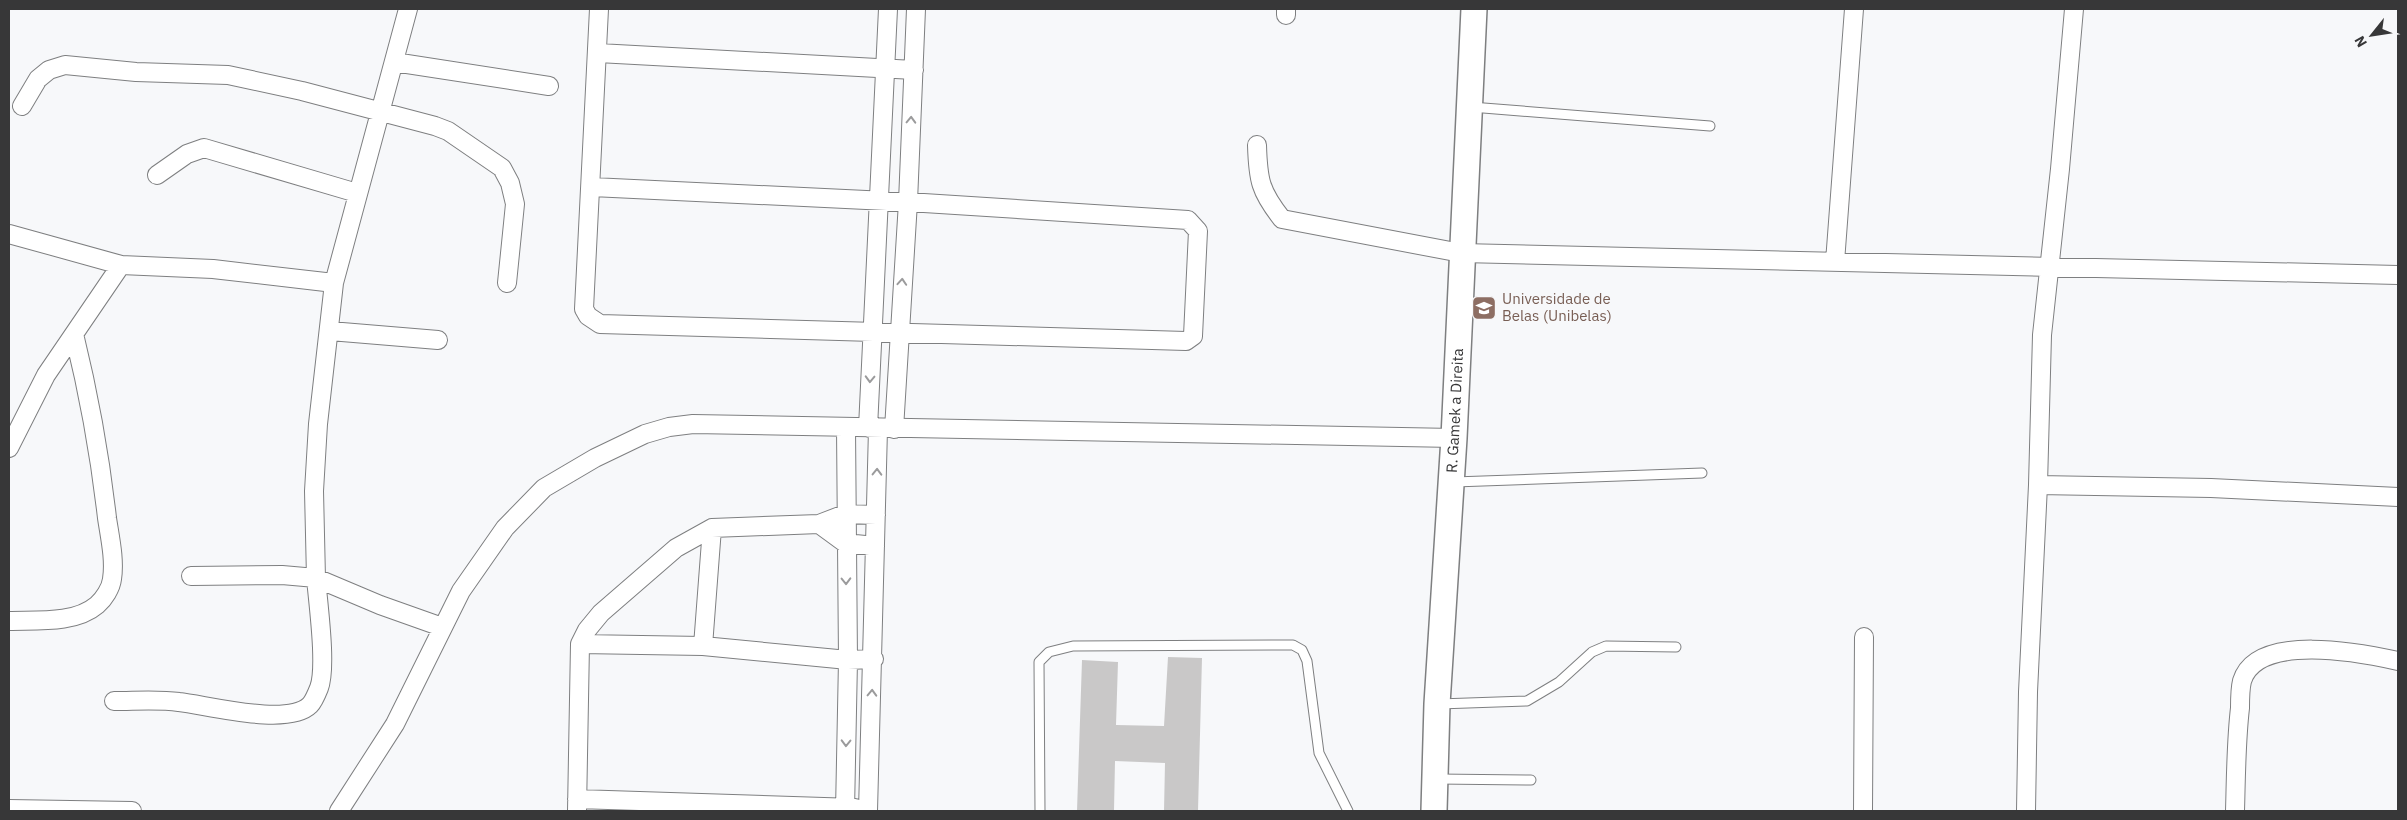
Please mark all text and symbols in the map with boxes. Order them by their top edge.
north arrow [2347,10,2397,60]
text: N [2350,33,2371,50]
one-way arrow [906,116,917,124]
one-way arrow [897,278,908,286]
place label: Universidade de Belas (Unibelas) [1502,289,1612,325]
school or university icon: Universidade de Belas (Unibelas) [1471,295,1497,321]
street label: R. Gamek a Direita [1442,348,1467,473]
one-way arrow [864,375,875,383]
one-way arrow [872,468,882,476]
one-way arrow [841,577,851,585]
one-way arrow [867,688,878,696]
one-way arrow [841,740,851,747]

